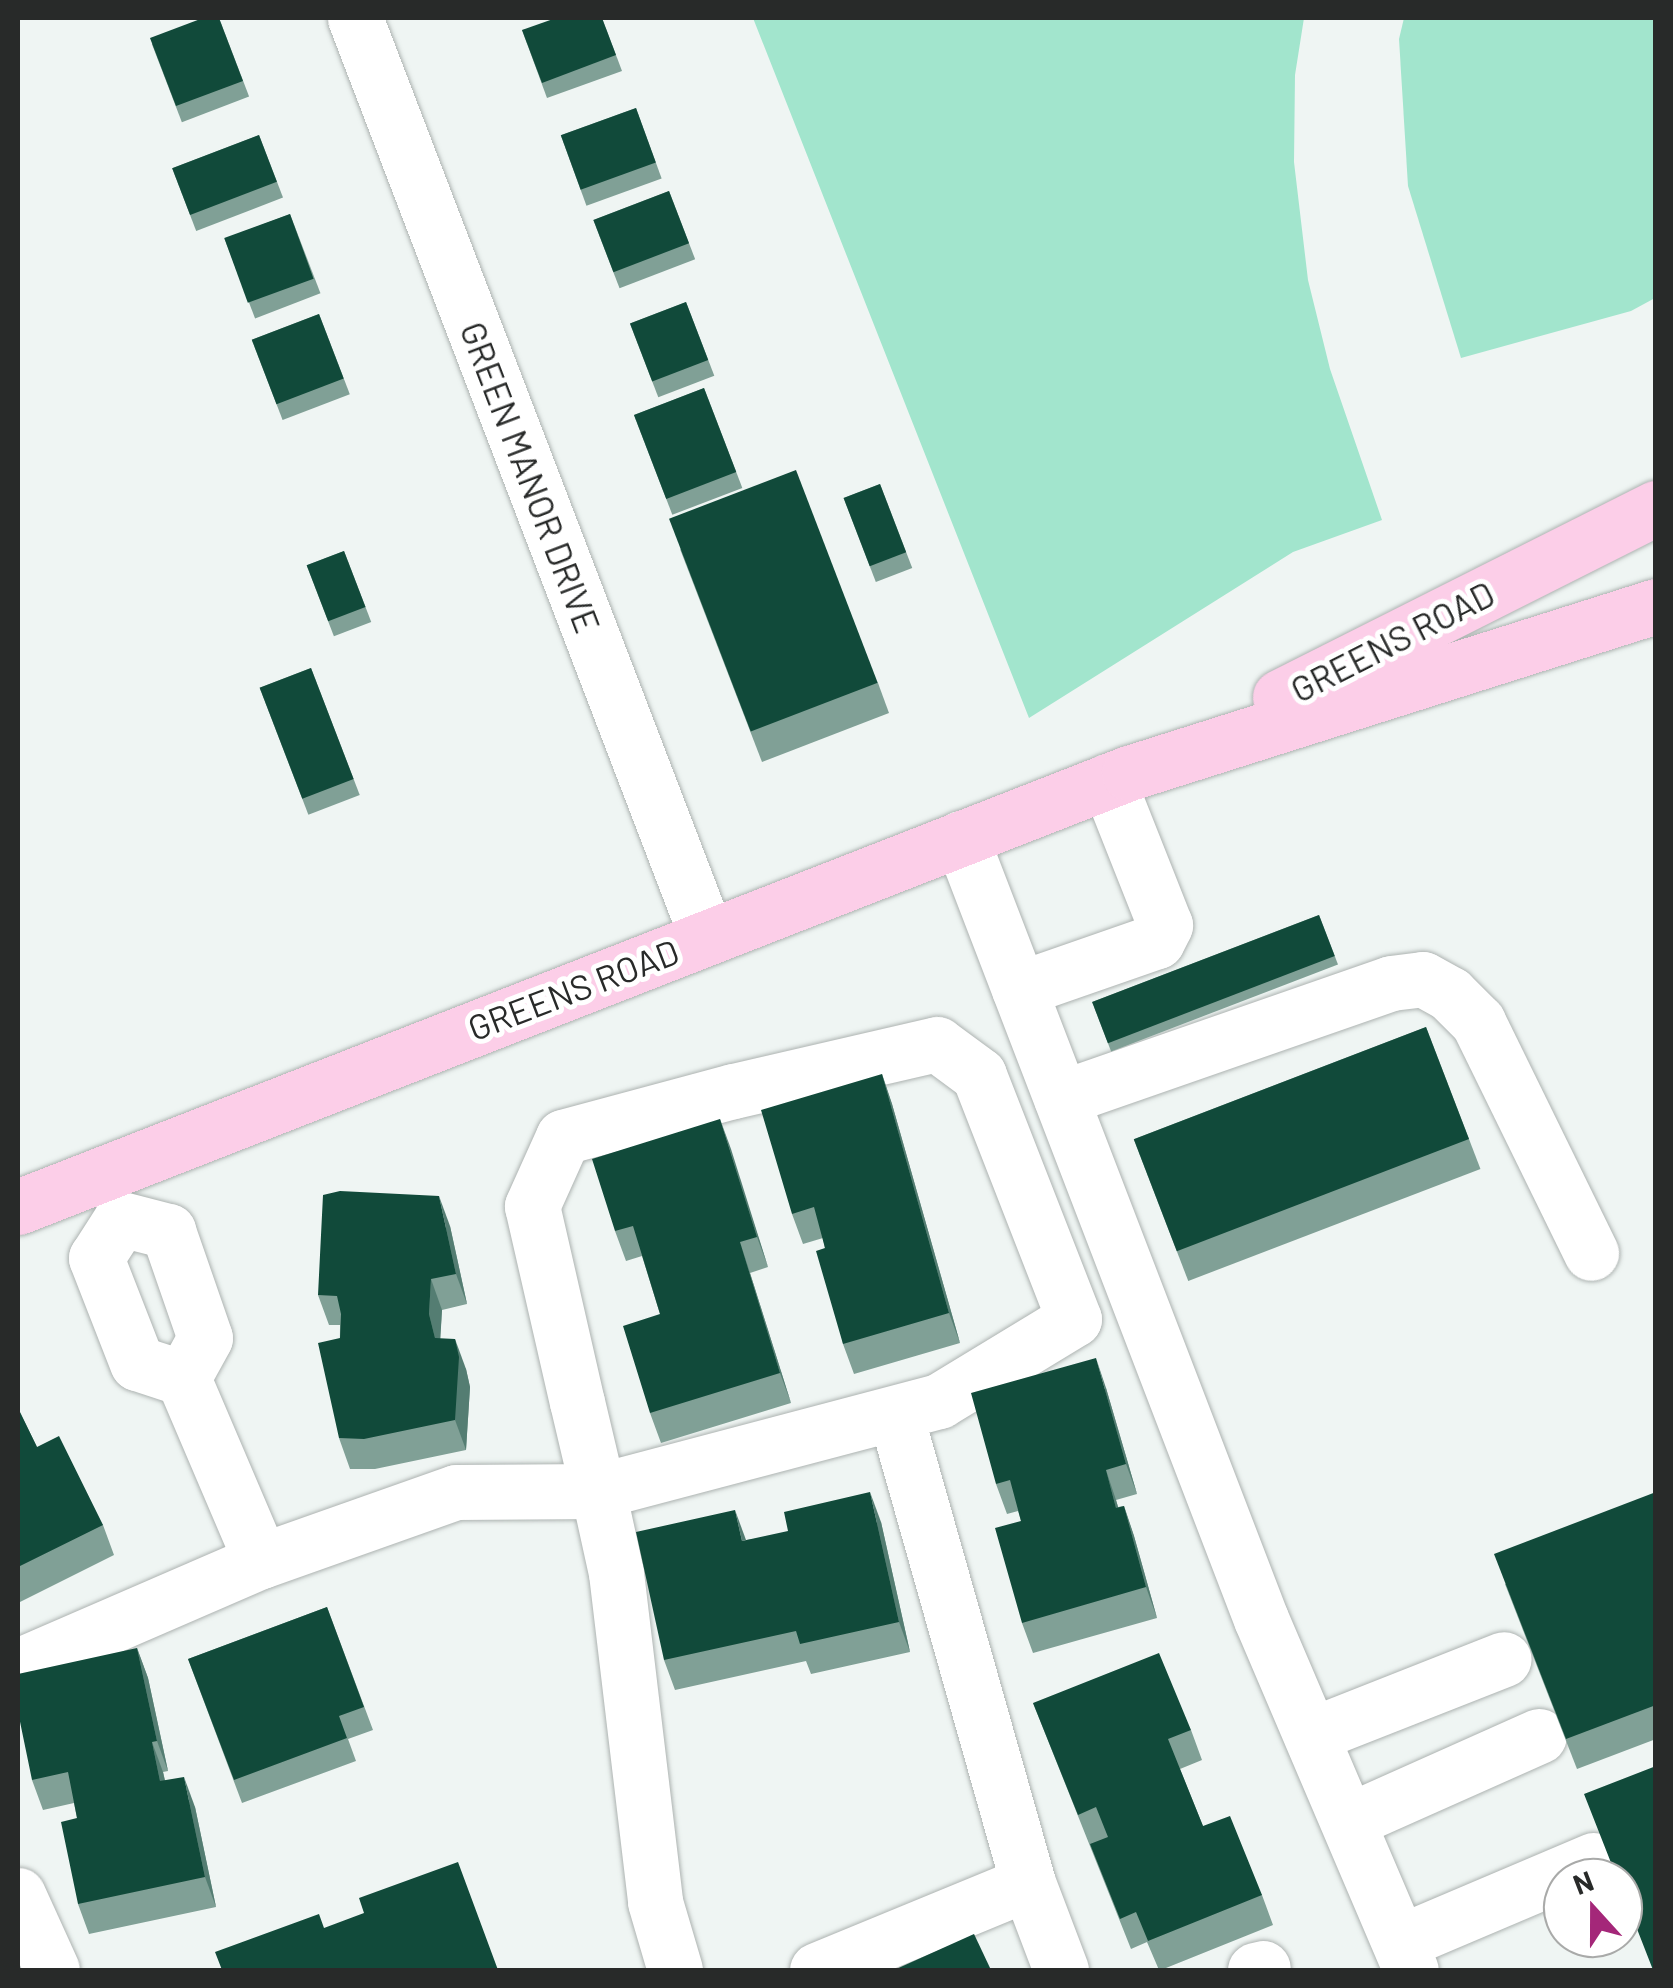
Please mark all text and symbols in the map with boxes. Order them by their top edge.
street label: GREEN MANOR DRIVE [452,316,610,638]
street label: GREENS ROAD [1283,572,1501,710]
street label: GREENS ROAD [462,930,684,1048]
north arrow [1543,1858,1643,1958]
text: N [1568,1863,1598,1901]

